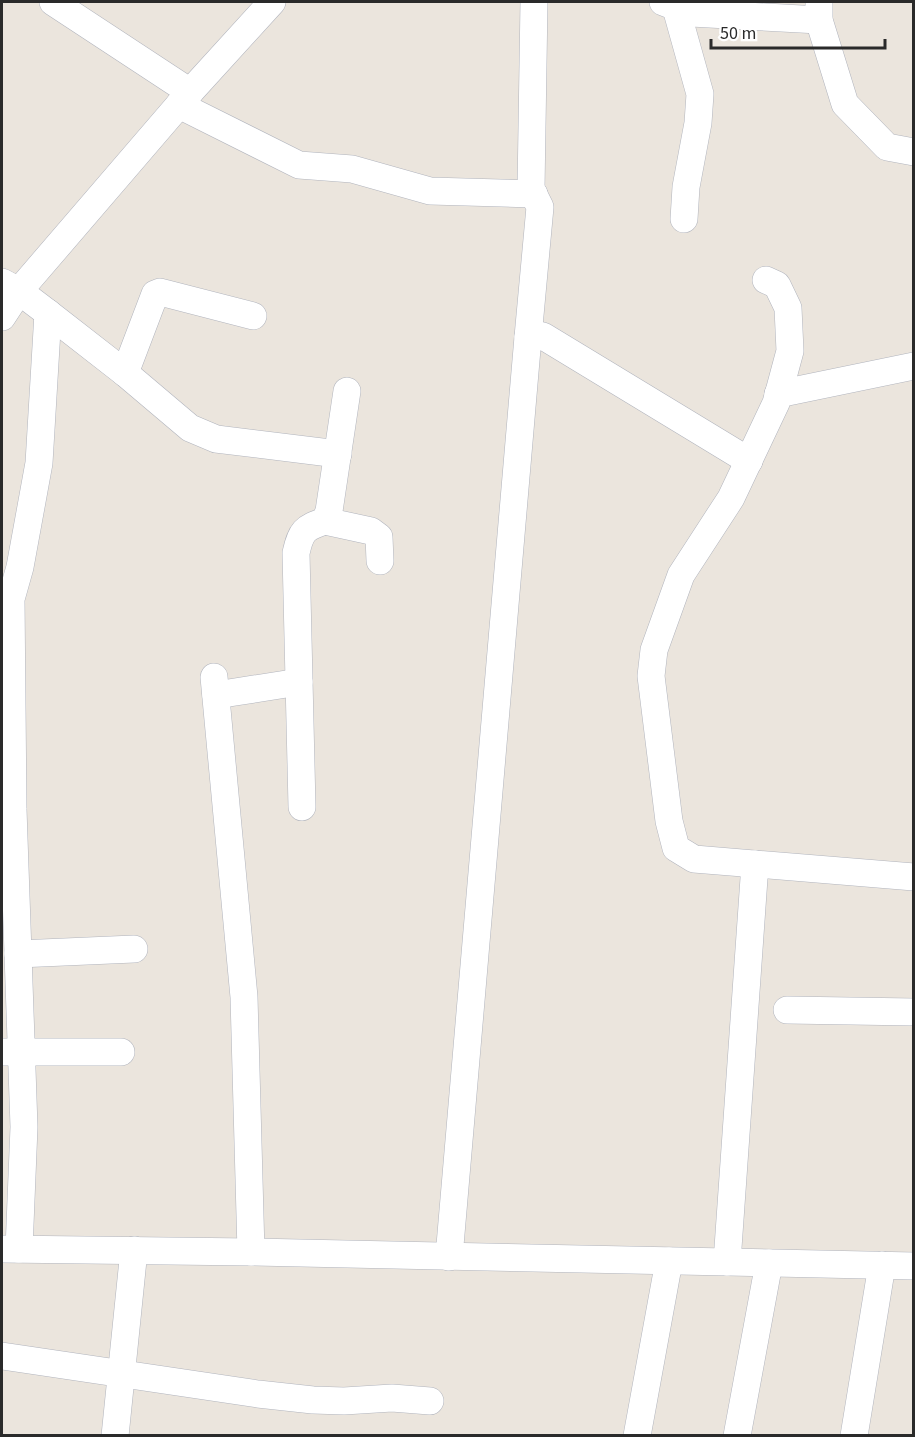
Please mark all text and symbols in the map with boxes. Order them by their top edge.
scale bar [711,12,885,50]
text: 50 m [720,21,756,46]

